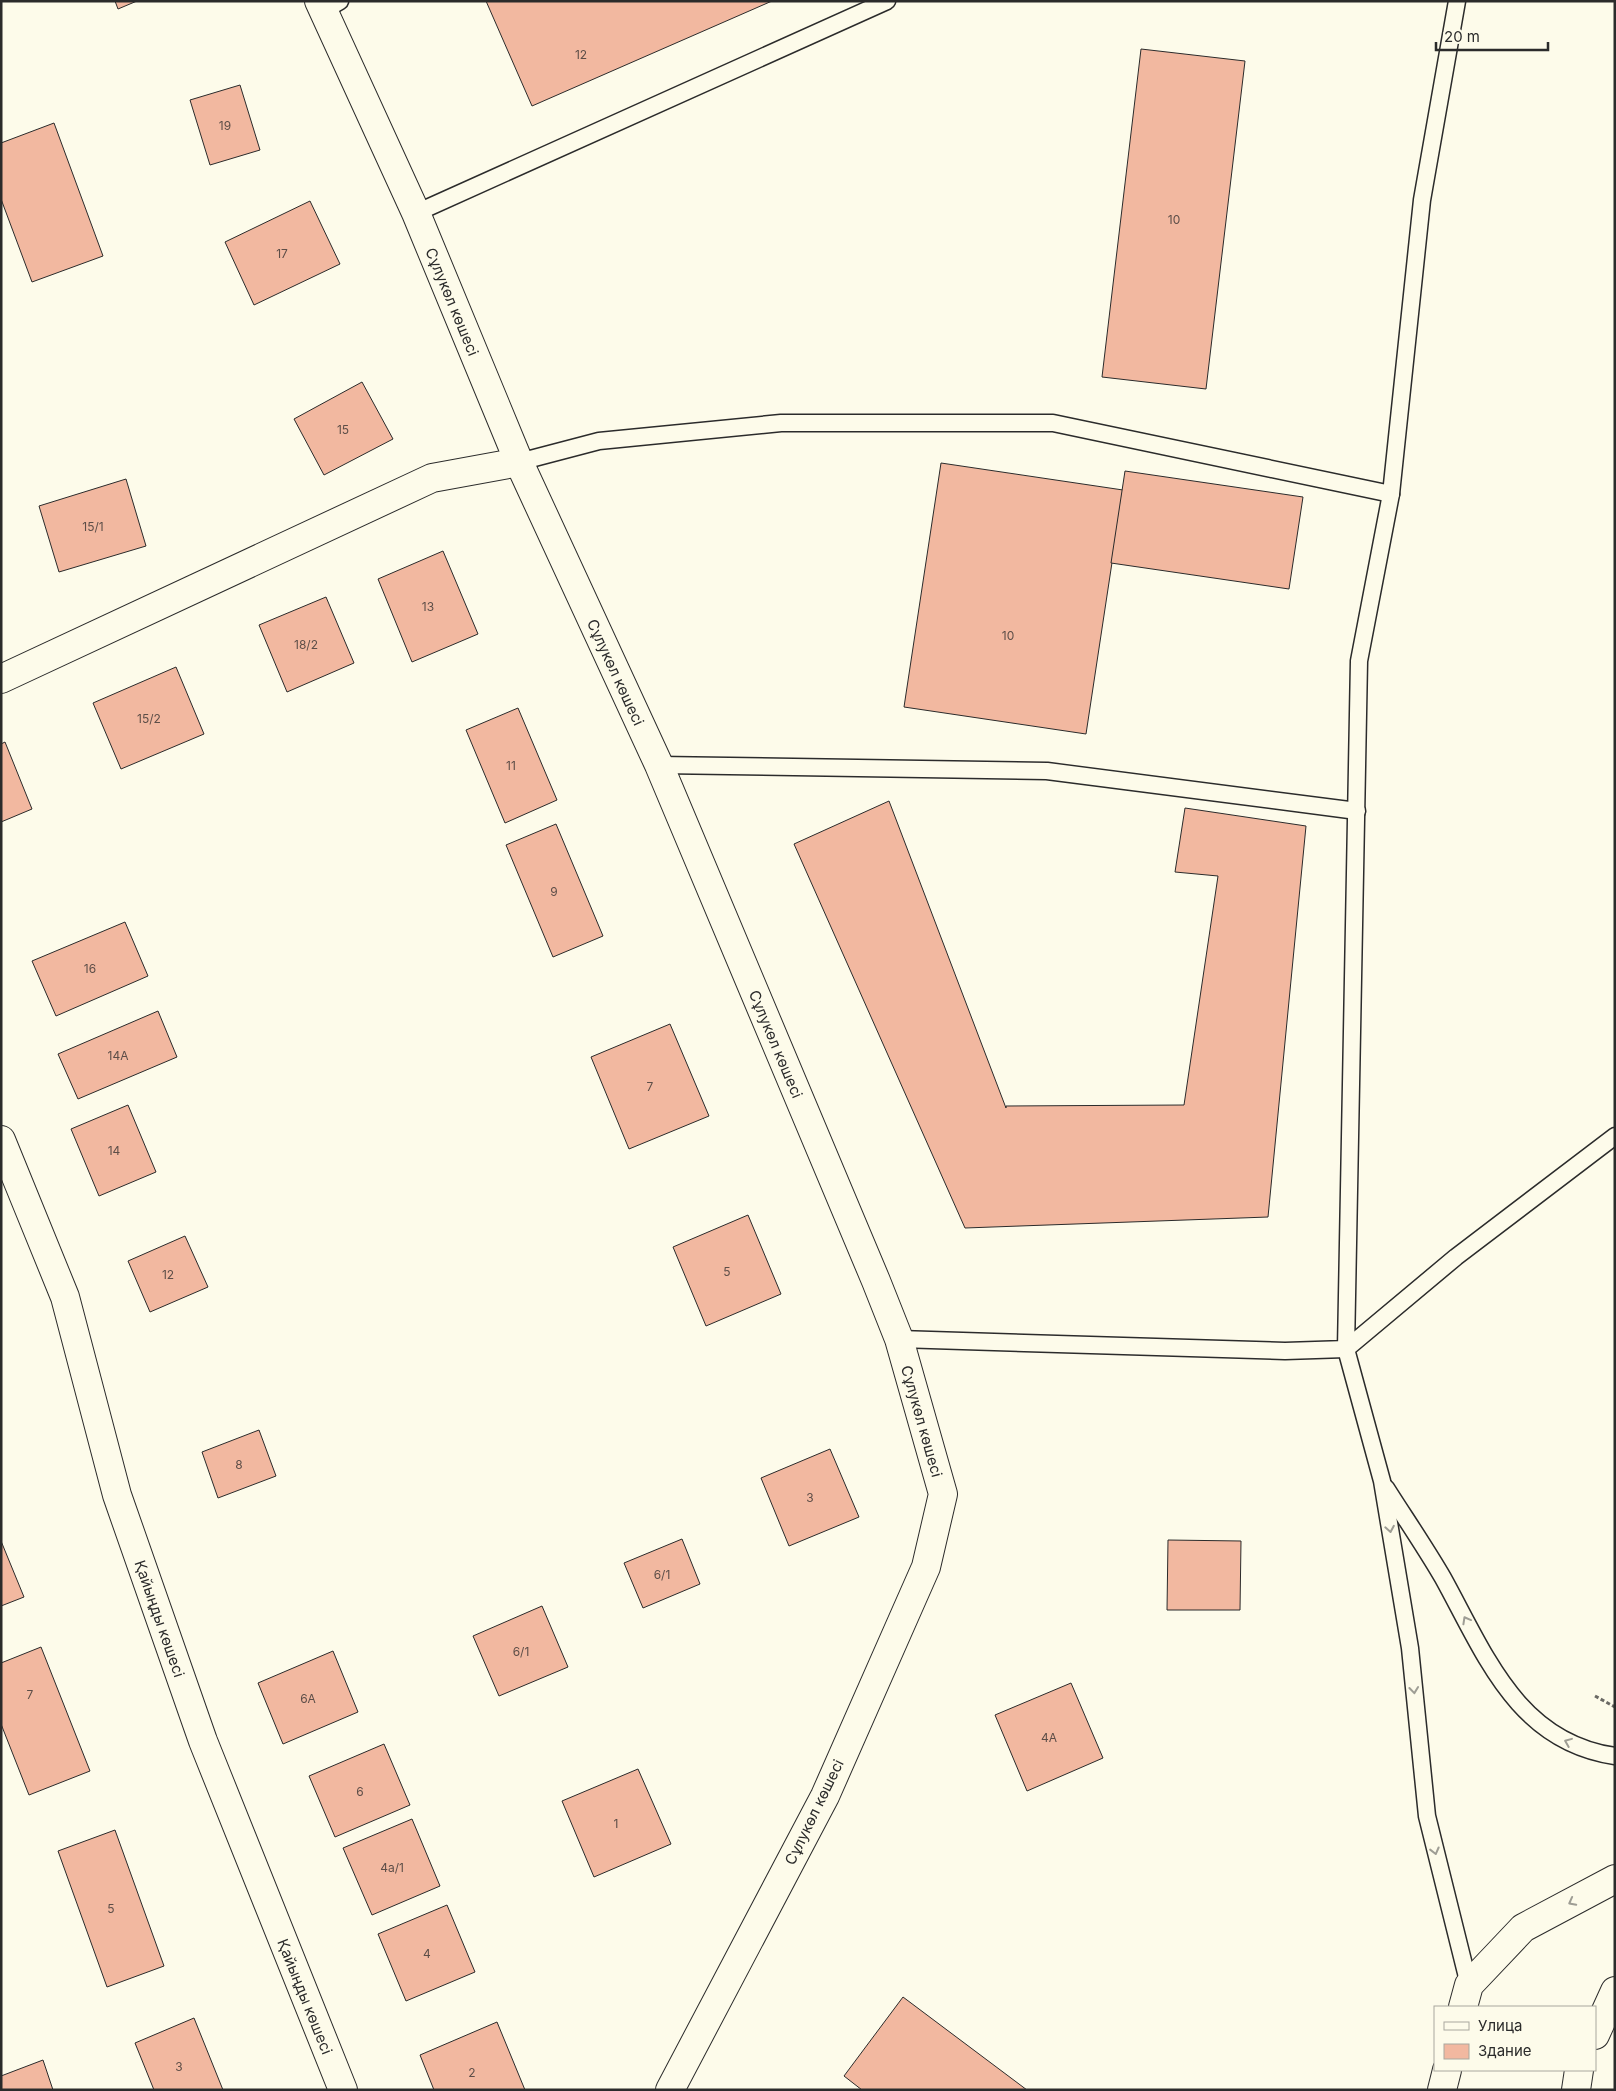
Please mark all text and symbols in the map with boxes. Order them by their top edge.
scale bar [1436,20,1548,52]
text: 20 m [1444,27,1480,46]
house number: 12 [575,47,587,62]
house number: 19 [219,118,231,133]
house number: 10 [1168,212,1180,227]
street label: Сұлукөл көшесі [422,245,483,359]
house number: 17 [276,246,288,261]
house number: 15 [337,422,349,437]
house number: 15/1 [82,519,104,534]
house number: 13 [422,599,434,614]
street label: Сұлукөл көшесі [583,616,649,728]
house number: 10 [1002,628,1014,643]
house number: 18/2 [294,637,318,652]
house number: 15/2 [137,711,161,726]
house number: 11 [506,758,516,773]
house number: 9 [550,884,558,899]
house number: 16 [84,961,96,976]
street label: Сұлукөл көшесі [745,987,807,1101]
house number: 14А [108,1048,128,1063]
house number: 7 [647,1079,654,1094]
house number: 14 [108,1143,121,1158]
house number: 5 [723,1264,731,1279]
house number: 12 [162,1267,174,1282]
street label: Сұлукөл көшесі [897,1363,947,1479]
house number: 8 [235,1457,243,1472]
house number: 3 [806,1490,814,1505]
one-way arrow [1384,1526,1395,1534]
street label: Қайыңды көшесі [131,1557,189,1680]
house number: 6/1 [654,1567,670,1582]
one-way arrow [1462,1616,1472,1625]
house number: 6/1 [513,1644,529,1659]
one-way arrow [1408,1686,1419,1694]
house number: 7 [27,1687,34,1702]
house number: 6А [300,1691,316,1706]
house number: 4А [1041,1730,1057,1745]
one-way arrow [1564,1738,1573,1748]
street label: Сұлукөл көшесі [780,1756,848,1868]
house number: 6 [356,1784,364,1799]
house number: 1 [614,1816,618,1831]
one-way arrow [1429,1846,1440,1855]
house number: 4а/1 [380,1860,404,1875]
one-way arrow [1568,1896,1577,1906]
house number: 5 [107,1901,115,1916]
street label: Қайыңды көшесі [274,1936,337,2057]
house number: 4 [423,1946,431,1961]
legend [1434,2006,1596,2071]
text: Улица [1478,2016,1522,2035]
text: Здание [1478,2041,1532,2060]
house number: 3 [175,2059,183,2074]
house number: 2 [468,2065,476,2080]

